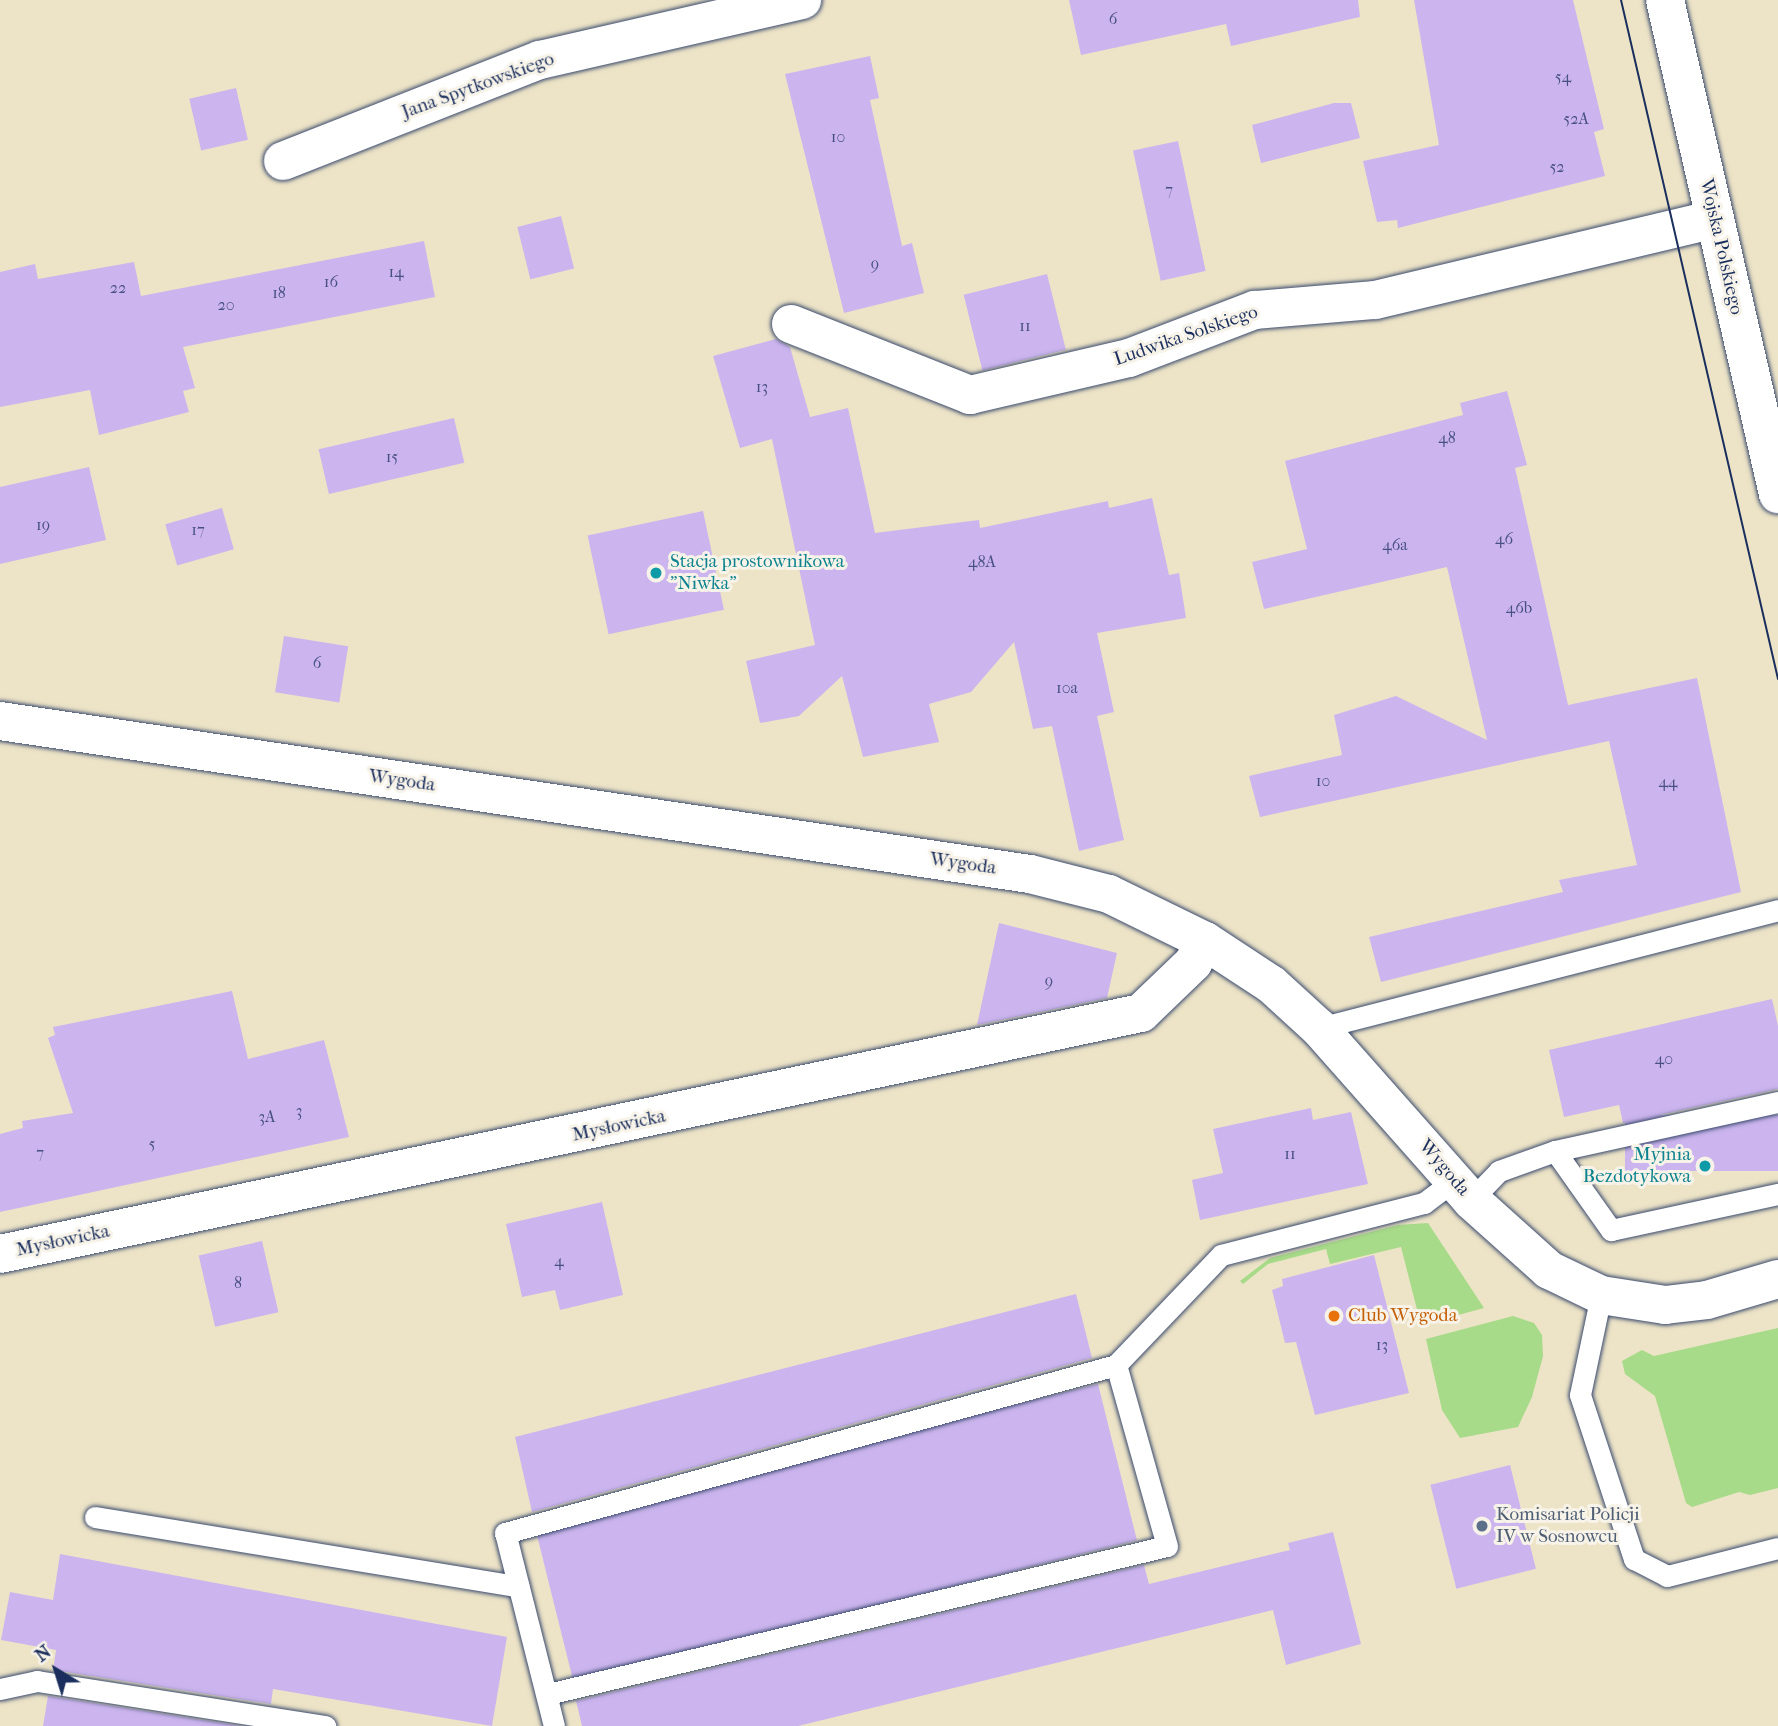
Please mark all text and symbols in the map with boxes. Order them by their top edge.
house number: 6 [1109,9,1117,29]
street label: Jana Spytkowskiego [399,48,557,124]
house number: 54 [1555,67,1571,87]
house number: 52A [1563,109,1589,129]
house number: 10 [831,127,845,147]
house number: 52 [1549,157,1565,177]
street label: Wojska Polskiego [1694,177,1748,317]
house number: 7 [1165,180,1173,200]
house number: 9 [871,254,879,274]
house number: 14 [388,262,404,282]
house number: 16 [324,272,338,292]
house number: 22 [110,278,126,298]
house number: 18 [272,283,286,303]
house number: 20 [217,295,235,315]
street label: Ludwika Solskiego [1111,301,1261,371]
house number: 11 [1019,316,1031,336]
house number: 13 [756,377,768,397]
house number: 48 [1438,428,1456,448]
house number: 15 [386,447,398,467]
house number: 19 [36,515,50,535]
house number: 17 [191,520,205,540]
house number: 46 [1495,529,1513,549]
house number: 46a [1382,535,1408,555]
place label: Stacja prostownikowa "Niwka" [670,551,845,595]
house number: 48A [968,552,996,572]
marker: Stacja prostownikowa "Niwka" [648,565,664,581]
house number: 46b [1506,598,1532,618]
house number: 6 [313,653,321,673]
house number: 10a [1056,678,1078,698]
street label: Wygoda [367,765,437,797]
house number: 10 [1316,771,1330,791]
house number: 44 [1659,772,1677,792]
street label: Wygoda [928,848,998,880]
house number: 9 [1045,971,1053,991]
house number: 40 [1655,1049,1673,1069]
house number: 3 [296,1101,302,1121]
street label: Mysłowicka [570,1105,668,1147]
house number: 3A [259,1107,275,1127]
house number: 5 [149,1134,155,1154]
street label: Wygoda [1413,1135,1475,1201]
house number: 7 [36,1143,44,1163]
house number: 11 [1284,1144,1296,1164]
place label: Myjnia Bezdotykowa [1583,1144,1691,1188]
marker: Myjnia Bezdotykowa [1697,1158,1713,1174]
street label: Mysłowicka [14,1220,112,1262]
house number: 4 [554,1251,564,1271]
house number: 8 [234,1273,242,1293]
place label: Club Wygoda [1348,1305,1458,1327]
marker: Club Wygoda [1326,1308,1342,1324]
house number: 13 [1376,1335,1388,1355]
place label: Komisariat Policji IV w Sosnowcu [1496,1504,1640,1548]
marker: Komisariat Policji IV w Sosnowcu [1474,1518,1490,1534]
north arrow [21,1635,91,1705]
text: N [31,1640,56,1667]

